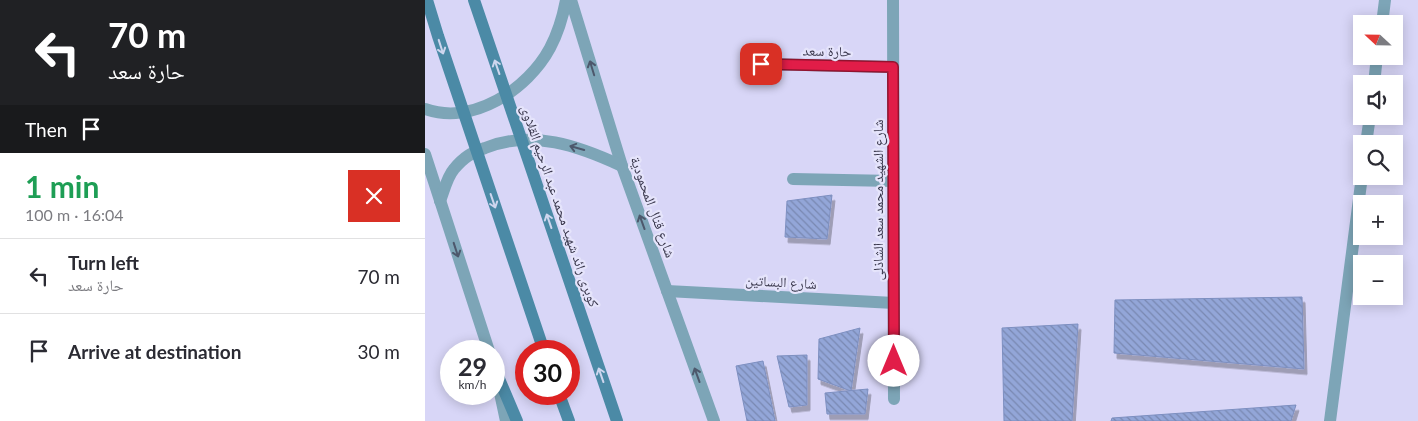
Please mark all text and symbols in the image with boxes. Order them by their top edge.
text: 70 m [108,13,186,55]
north arrow [1353,15,1403,65]
map controls [1353,15,1403,305]
icon: left [25,20,90,85]
one-way arrow [437,38,446,54]
street label: حارة سعد [802,42,852,60]
pin [740,43,782,85]
icon: arrive [747,50,775,78]
text: حارة سعد [108,57,185,84]
one-way arrow [492,60,501,75]
one-way arrow [586,60,596,76]
button: sound [1353,75,1403,125]
street label: كوبرى رائد شهيد محمد عبد الرحيم القلاوى [516,103,603,310]
icon: arrive [77,115,105,143]
text: Then [25,118,67,141]
street label: شارع الشهيد محمد سعد الشاذلى [869,120,888,280]
button: search [1353,135,1403,185]
one-way arrow [570,142,586,152]
street label: شارع قنال المحمودية [625,154,680,260]
text: 1 min [25,168,99,204]
button: close [348,170,400,222]
one-way arrow [489,193,498,208]
button: + [1353,195,1403,245]
text: 100 m · 16:04 [25,205,124,224]
one-way arrow [544,214,553,229]
one-way arrow [637,215,646,230]
one-way arrow [452,242,461,258]
text: Turn left [68,251,139,274]
button: − [1353,255,1403,305]
icon: left [25,262,53,290]
text: 70 m [357,265,400,288]
street label: شارع البساتين [745,271,817,294]
text: حارة سعد [68,275,124,294]
position arrow [867,334,919,386]
icon: arrive [25,337,53,365]
text: Arrive at destination [68,340,241,363]
text: 30 m [357,340,400,363]
speed limit sign: 30 [515,340,580,405]
text: 29 [458,351,487,381]
one-way arrow [596,368,605,383]
one-way arrow [692,368,701,383]
text: km/h [458,377,487,392]

